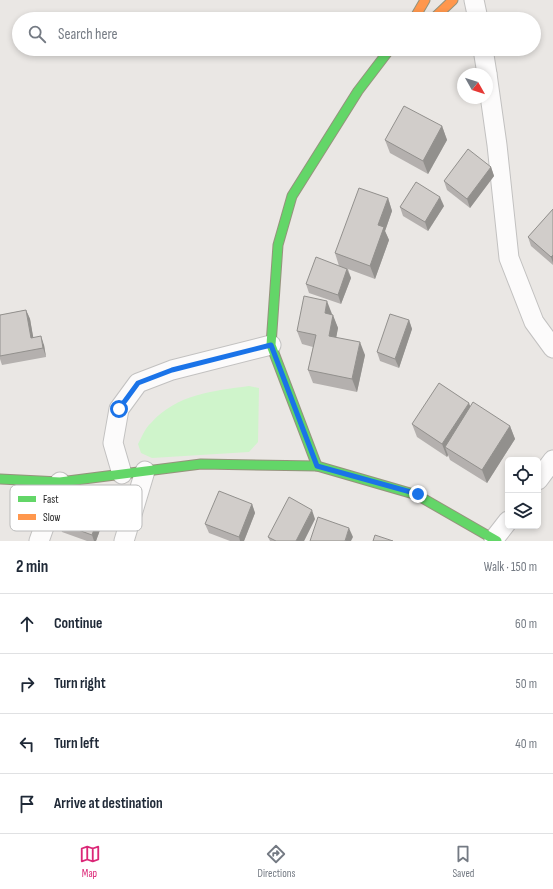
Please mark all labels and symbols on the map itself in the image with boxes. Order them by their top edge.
north arrow [457,68,493,104]
route start [110,400,128,418]
legend [10,485,142,531]
route end [409,485,427,503]
text: Fast [43,493,59,506]
text: Slow [43,511,60,524]

